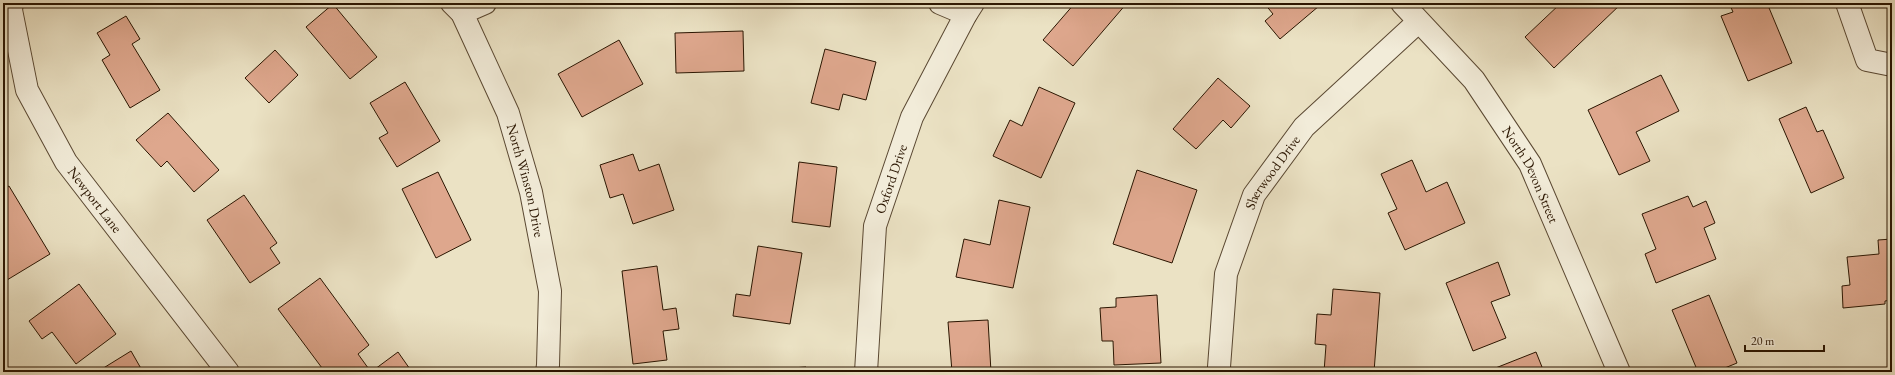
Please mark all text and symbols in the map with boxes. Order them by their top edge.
street label: North Winston Drive [503,122,549,239]
street label: North Devon Street [1498,123,1563,226]
street label: Sherwood Drive [1241,131,1304,212]
street label: Oxford Drive [871,141,911,216]
street label: Newport Lane [64,163,127,237]
scale bar [1745,327,1824,353]
text: 20 m [1751,333,1775,349]

